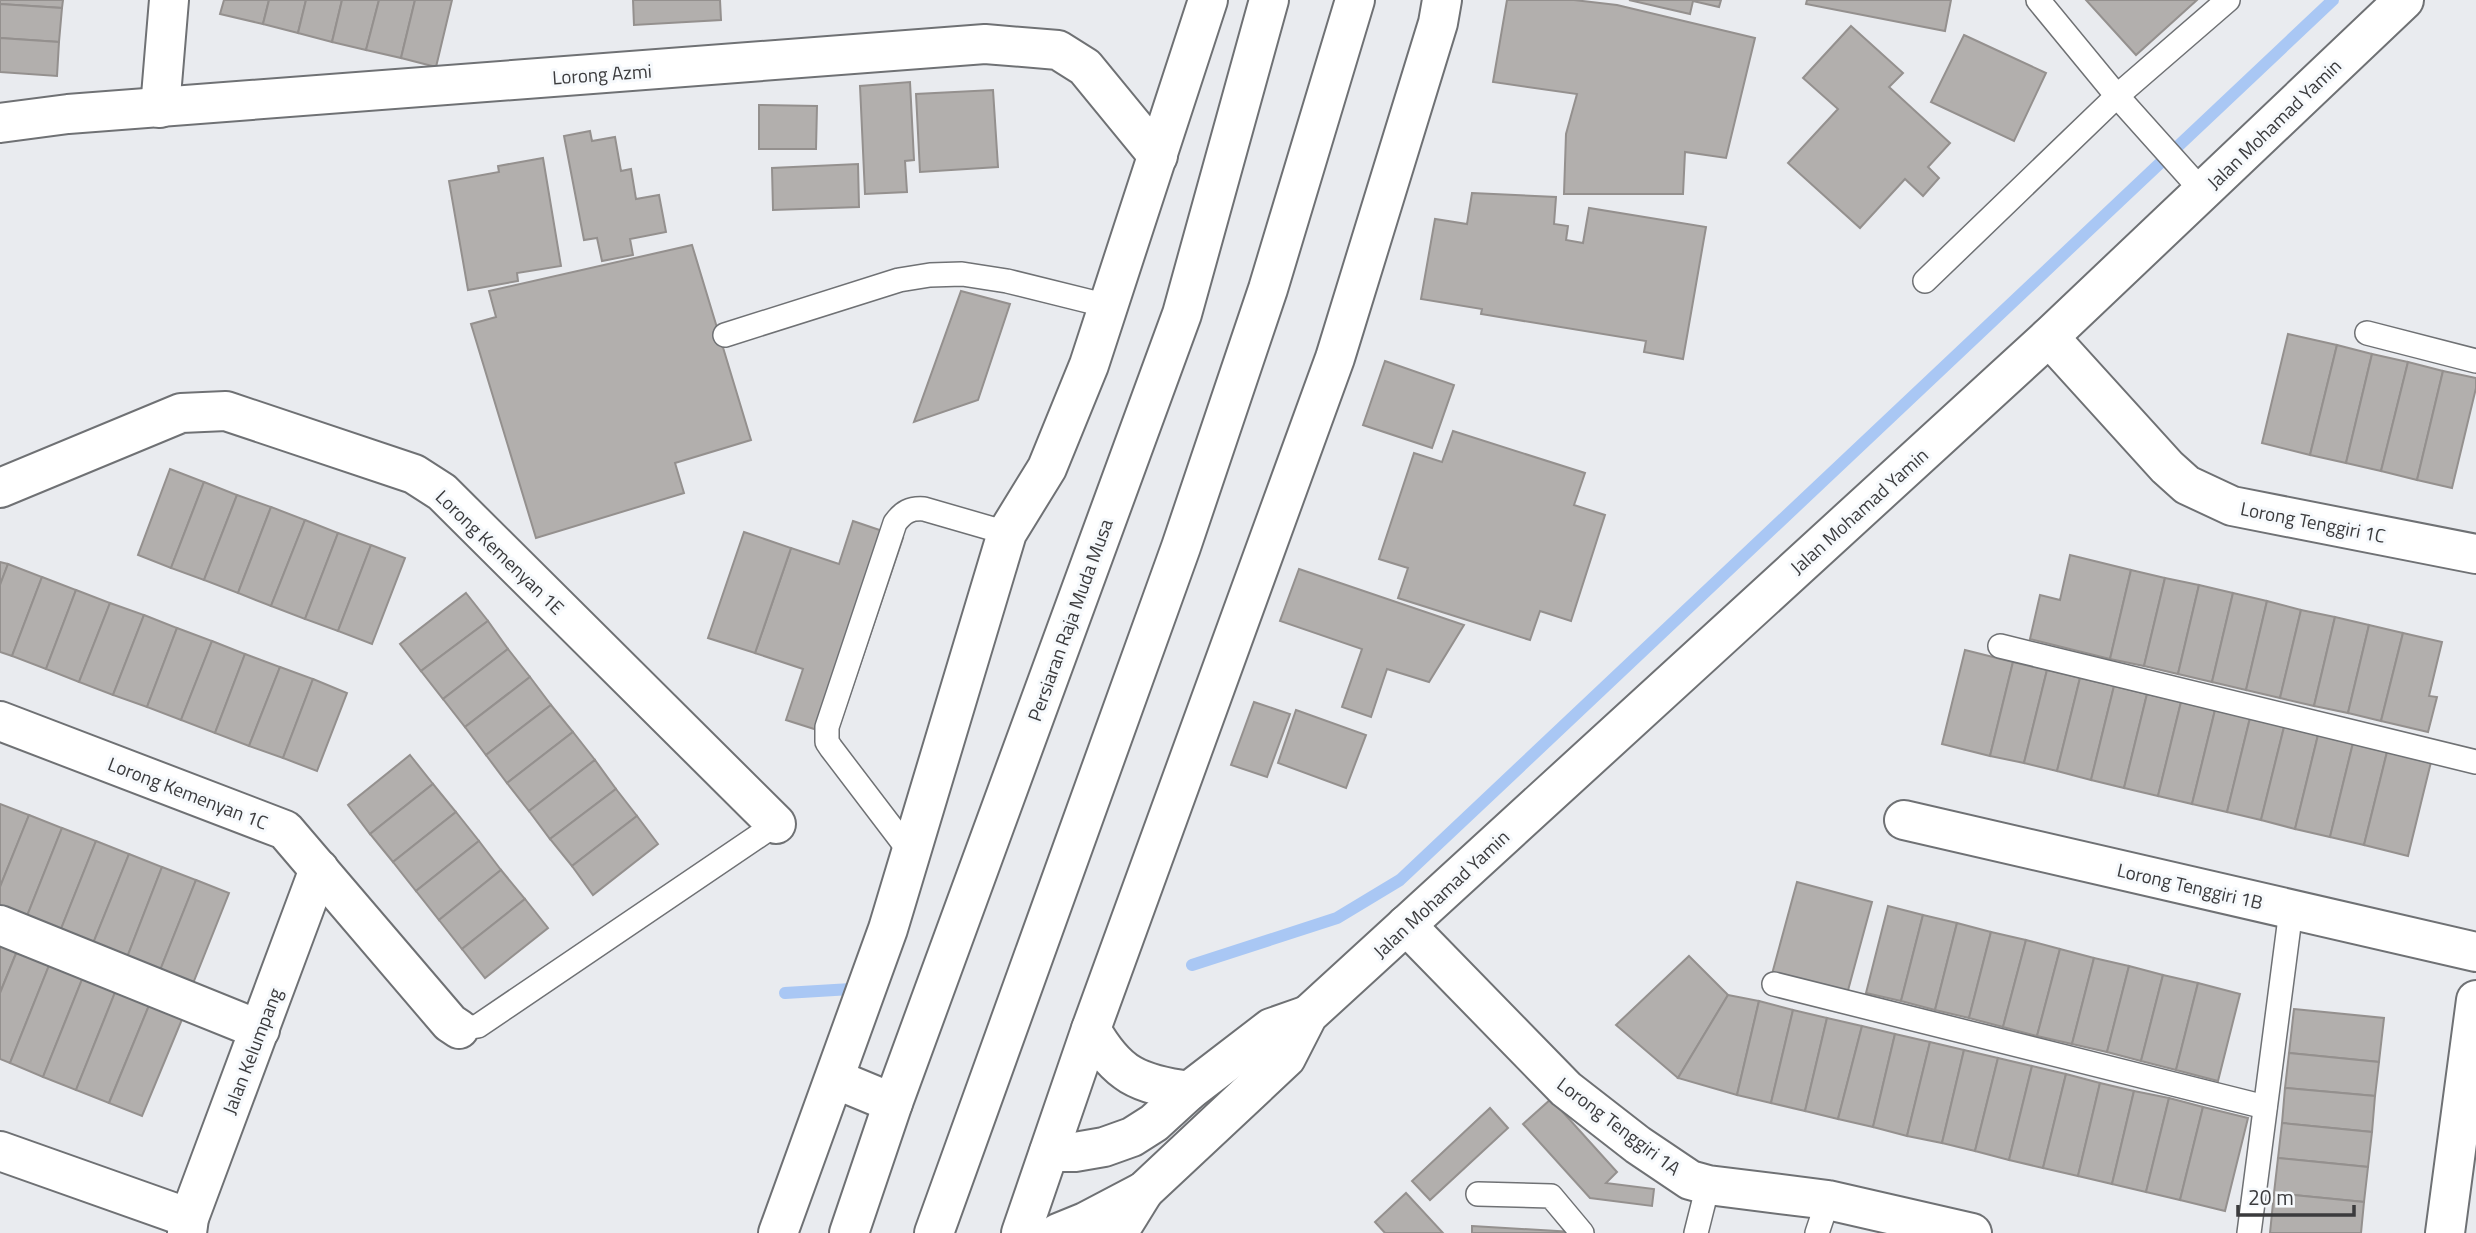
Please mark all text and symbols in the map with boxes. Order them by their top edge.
street label: Jalan Mohamad Yamin [2200,52,2347,196]
street label: Lorong Azmi [551,56,653,91]
street label: Jalan Mohamad Yamin [1783,441,1934,581]
street label: Lorong Kemenyan 1E [429,482,571,621]
street label: Lorong Tenggiri 1C [2238,493,2388,550]
street label: Persiaran Raja Muda Musa [1019,514,1120,725]
street label: Lorong Kemenyan 1C [104,749,272,836]
street label: Jalan Mohamad Yamin [1366,823,1515,965]
street label: Lorong Tenggiri 1B [2114,855,2266,916]
street label: Jalan Kelumpang [214,983,289,1118]
street label: Lorong Tenggiri 1A [1551,1069,1687,1182]
scale bar [2238,1174,2354,1218]
text: 20 m [2248,1181,2294,1213]

